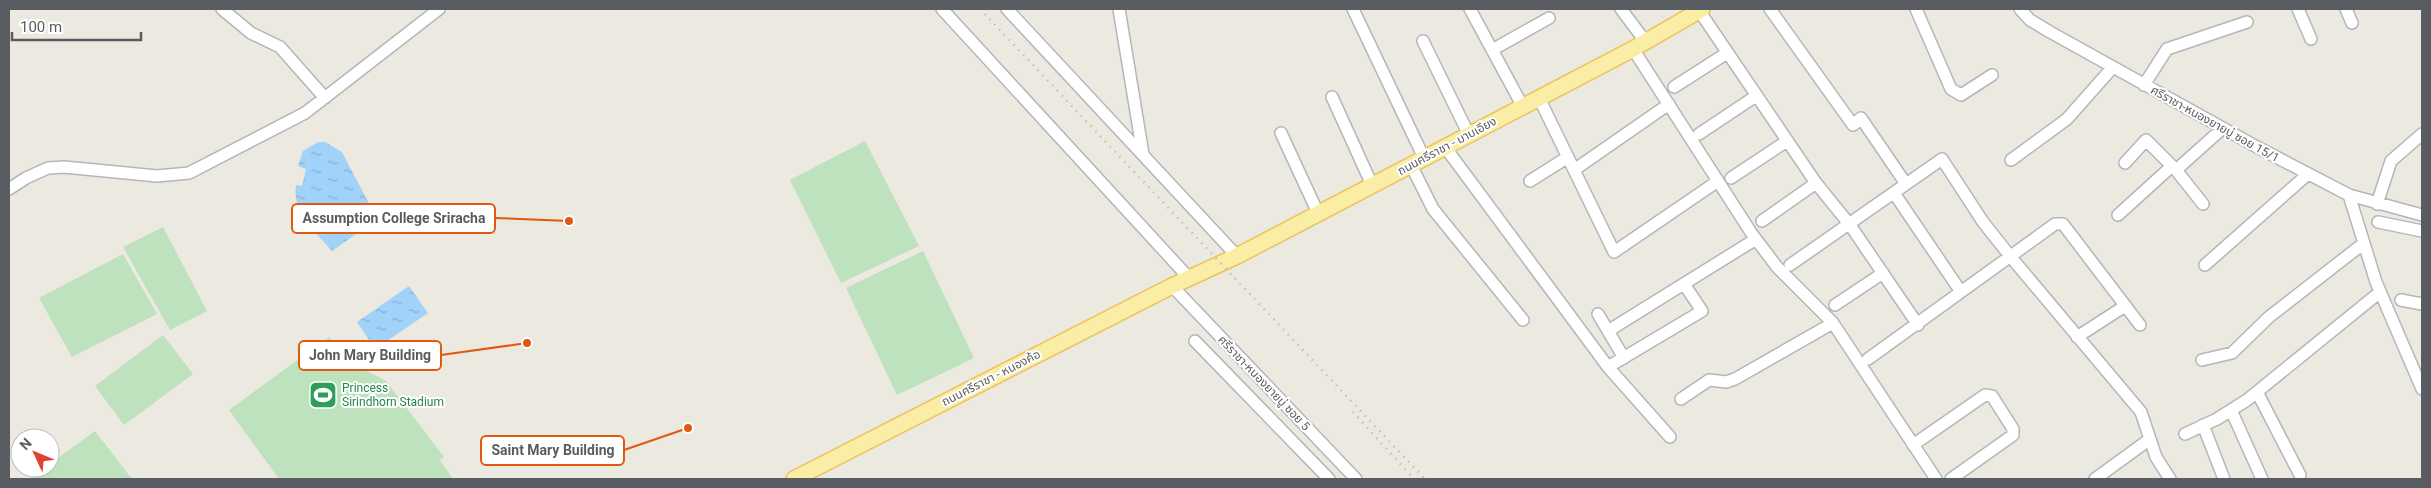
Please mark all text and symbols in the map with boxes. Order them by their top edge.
scale bar [12,10,141,42]
text: 100 m [20,18,62,36]
street label: ศรีราชา-หนองยายบู่ ซอย 15/1 [2148,83,2282,165]
street label: ถนนศรีราชา - มาบเอียง [1395,114,1499,178]
callout: Assumption College Sriracha [292,204,495,233]
text: Assumption College Sriracha [303,210,486,226]
street label: ศรีราชา-หนองยายบู่ ซอย 5 [1215,333,1313,434]
callout: John Mary Building [299,341,441,370]
text: John Mary Building [309,347,431,363]
street label: ถนนศรีราชา - หนองค้อ [939,347,1043,409]
sports icon: Princess Sirindhorn Stadium [308,380,338,410]
place label: Princess Sirindhorn Stadium [342,381,444,409]
north arrow [10,428,60,478]
text: N [16,435,35,453]
callout: Saint Mary Building [481,436,624,465]
text: Saint Mary Building [491,442,615,458]

